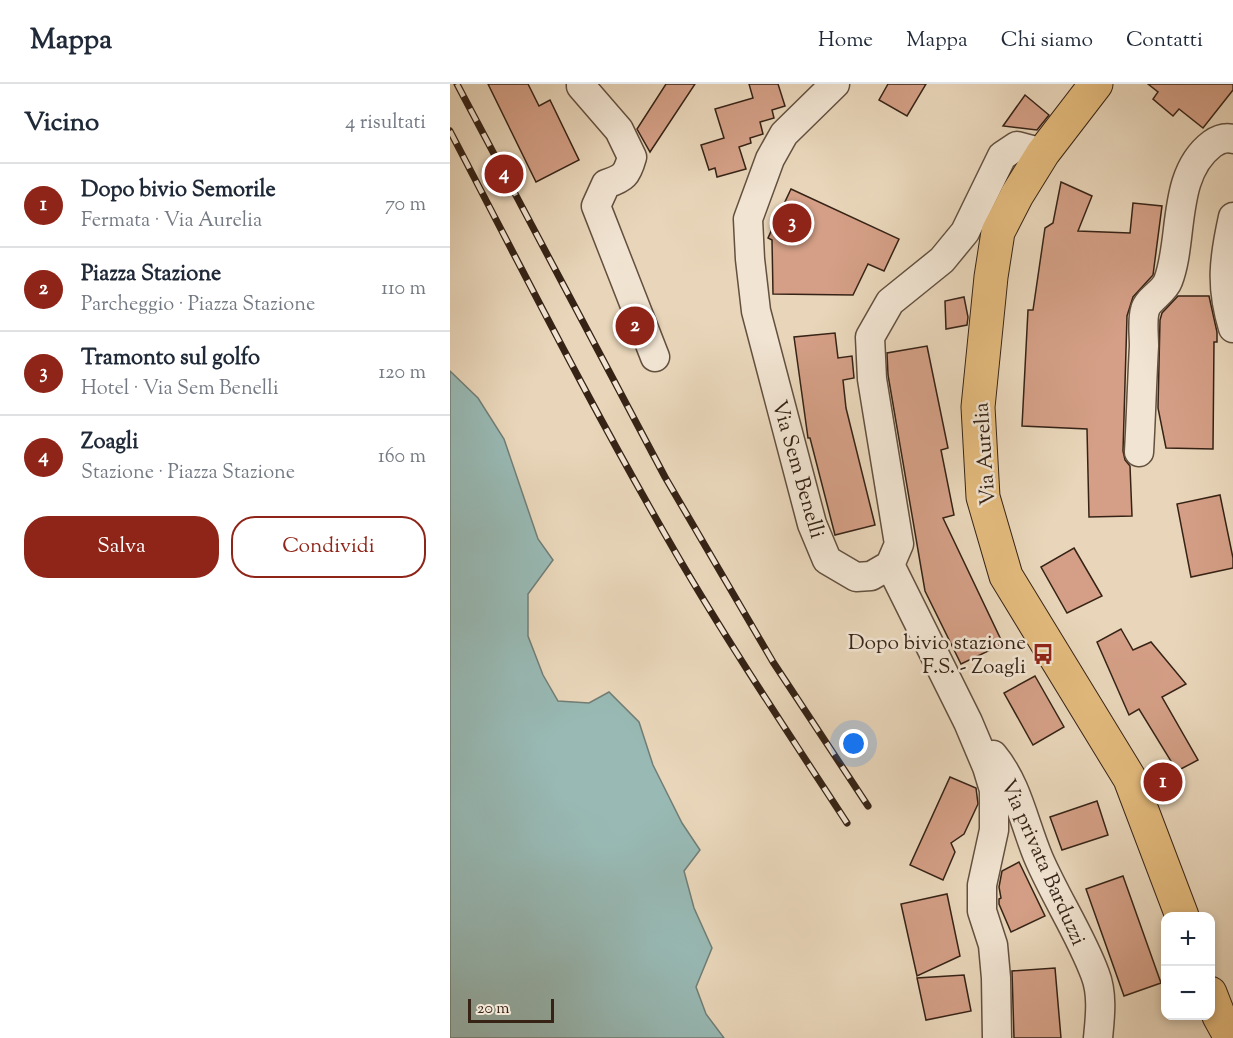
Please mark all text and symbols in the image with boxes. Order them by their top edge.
text: Mappa [30,21,112,61]
text: Home [818,26,873,56]
text: Mappa [906,26,968,56]
text: Chi siamo [1001,26,1093,56]
text: Contatti [1126,26,1203,56]
text: Vicino [24,105,99,142]
text: 4 risultati [345,109,426,138]
pin: 4 [484,152,524,196]
text: Dopo bivio Semorile [81,175,276,207]
text: 1 [40,191,47,220]
text: 70 m [385,191,426,220]
pin: 3 [772,200,812,246]
text: Fermata · Via Aurelia [81,207,262,236]
text: Piazza Stazione [81,259,221,291]
text: 2 [39,275,48,304]
text: 110 m [381,275,426,304]
text: Parcheggio · Piazza Stazione [81,291,315,320]
pin: 2 [616,304,654,348]
text: Tramonto sul golfo [81,343,260,375]
text: 3 [39,359,48,388]
text: 120 m [378,359,426,388]
text: Hotel · Via Sem Benelli [81,375,279,404]
street label: Via Sem Benelli [763,397,831,542]
street label: Via Aurelia [967,401,1005,506]
text: Zoagli [81,427,138,459]
text: 4 [38,443,49,472]
text: 160 m [378,443,426,472]
text: Stazione · Piazza Stazione [81,459,295,488]
button: Salva [24,516,219,578]
button: Condividi [231,516,426,578]
place label: Dopo bivio stazione F.S. - Zoagli [848,629,1026,683]
bus stop icon: Dopo bivio stazione F.S. - Zoagli [1031,642,1055,666]
your location [839,729,868,758]
pin: 1 [1144,760,1182,804]
street label: Via privata Barduzzi [992,775,1092,951]
map controls [1161,912,1215,1020]
button: + [1161,912,1215,966]
button: − [1161,966,1215,1020]
scale bar [468,996,554,1024]
text: 20 m [477,998,510,1021]

